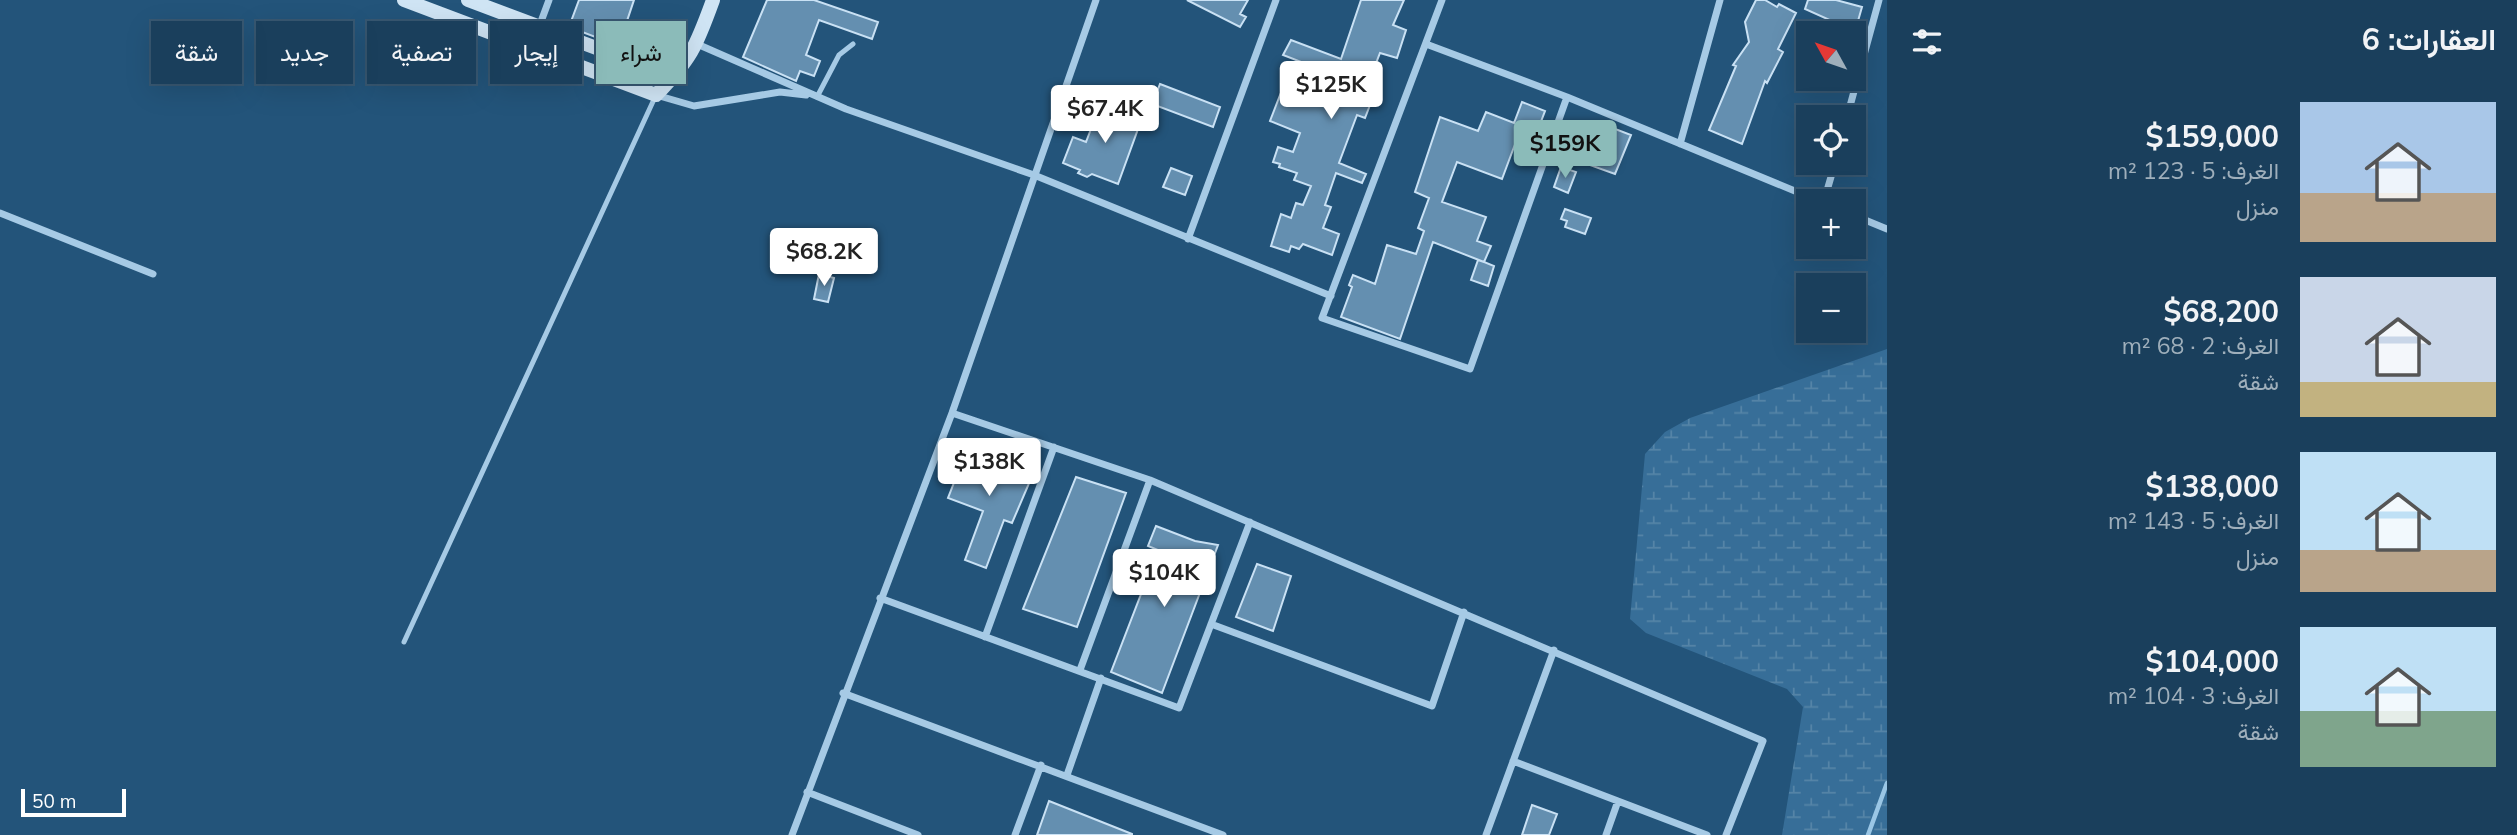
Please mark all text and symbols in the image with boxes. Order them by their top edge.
text: العقارات: 6 [2362,20,2496,58]
chip: شقة [151,21,242,84]
chip: جديد [256,21,353,84]
chip: تصفية [367,21,476,84]
chip: إيجار [490,21,582,84]
chip: شراء [596,21,686,84]
north arrow [1796,21,1866,91]
map controls [1796,21,1866,343]
icon: filters [1908,23,1946,61]
pin: $125K [1282,61,1380,121]
text: $125K [1296,69,1366,98]
pin: $67.4K [1048,86,1162,145]
text: $67.4K [1067,93,1143,122]
button: locate [1796,105,1866,175]
text: $159,000 [2146,117,2279,155]
pin: $159K [1516,120,1614,180]
text: $159K [1530,128,1600,157]
icon: home [2356,130,2440,214]
text: الغرف: 5 · 123 m² [2108,156,2279,185]
button: + [1796,189,1866,259]
text: منزل [2236,192,2279,221]
pin: $68.2K [767,229,881,288]
text: $68.2K [786,236,862,265]
button: − [1796,273,1866,343]
text: $68,200 [2164,292,2279,330]
icon: home [2356,305,2440,389]
text: الغرف: 2 · 68 m² [2122,331,2279,360]
text: شقة [2237,367,2279,396]
pin: $138K [940,438,1038,498]
text: $138K [954,446,1024,475]
text: $138,000 [2146,467,2279,505]
icon: home [2356,480,2440,564]
text: الغرف: 5 · 143 m² [2108,506,2279,535]
text: منزل [2236,542,2279,571]
pin: $104K [1115,550,1213,609]
text: $104K [1129,557,1199,586]
text: $104,000 [2146,642,2279,680]
icon: home [2356,655,2440,739]
text: الغرف: 3 · 104 m² [2108,681,2279,710]
text: شقة [2237,717,2279,746]
scale bar [21,786,126,818]
text: 50 m [32,789,76,813]

